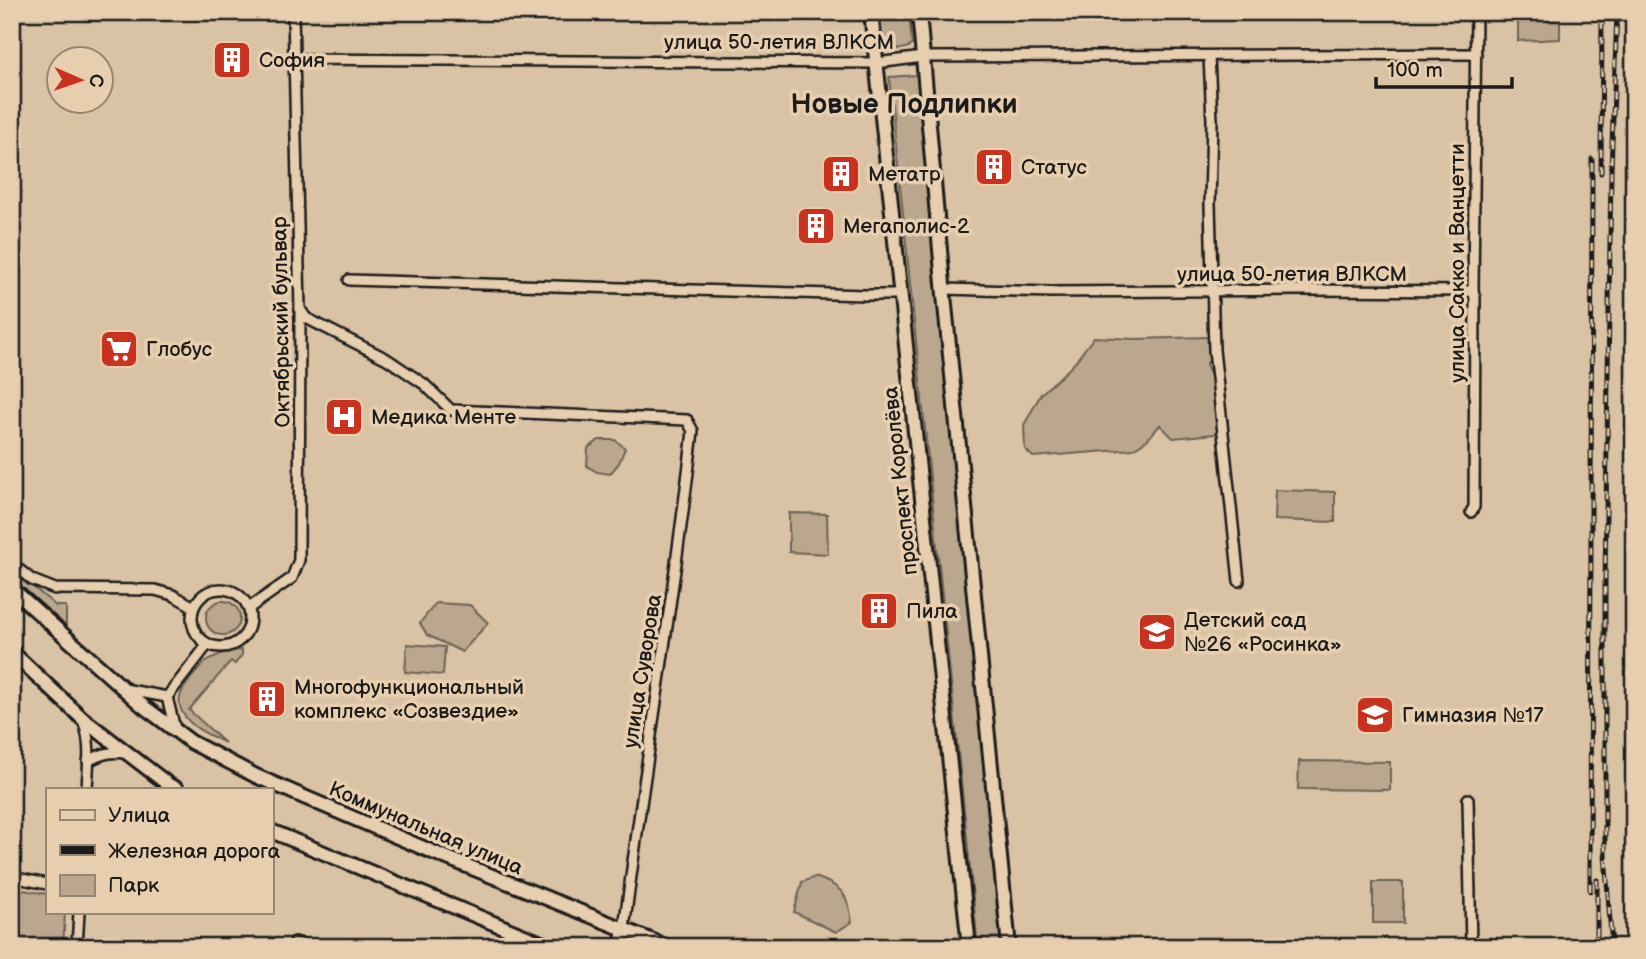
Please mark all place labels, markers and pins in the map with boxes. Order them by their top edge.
building icon: София [211,39,253,81]
place label: София [259,48,325,73]
building icon: Статус [973,146,1015,188]
building icon: Метатр [820,153,862,195]
place label: Статус [1021,155,1087,180]
place label: Метатр [868,162,941,187]
building icon: Мегаполис-2 [795,205,837,247]
place label: Мегаполис-2 [843,214,970,239]
supermarket icon: Глобус [98,328,140,370]
place label: Глобус [146,337,212,362]
hospital icon: Медика Менте [323,396,365,438]
place label: Медика Менте [371,405,517,430]
building icon: Пила [858,590,900,632]
place label: Пила [906,599,958,624]
place label: Детский сад №26 «Росинка» [1184,608,1342,657]
school or university icon: Детский сад №26 «Росинка» [1136,611,1178,653]
place label: Многофункциональный комплекс «Созвездие» [294,675,524,724]
building icon: Многофункциональный комплекс «Созвездие» [246,678,288,720]
school or university icon: Гимназия №17 [1354,694,1396,736]
place label: Гимназия №17 [1402,703,1544,728]

